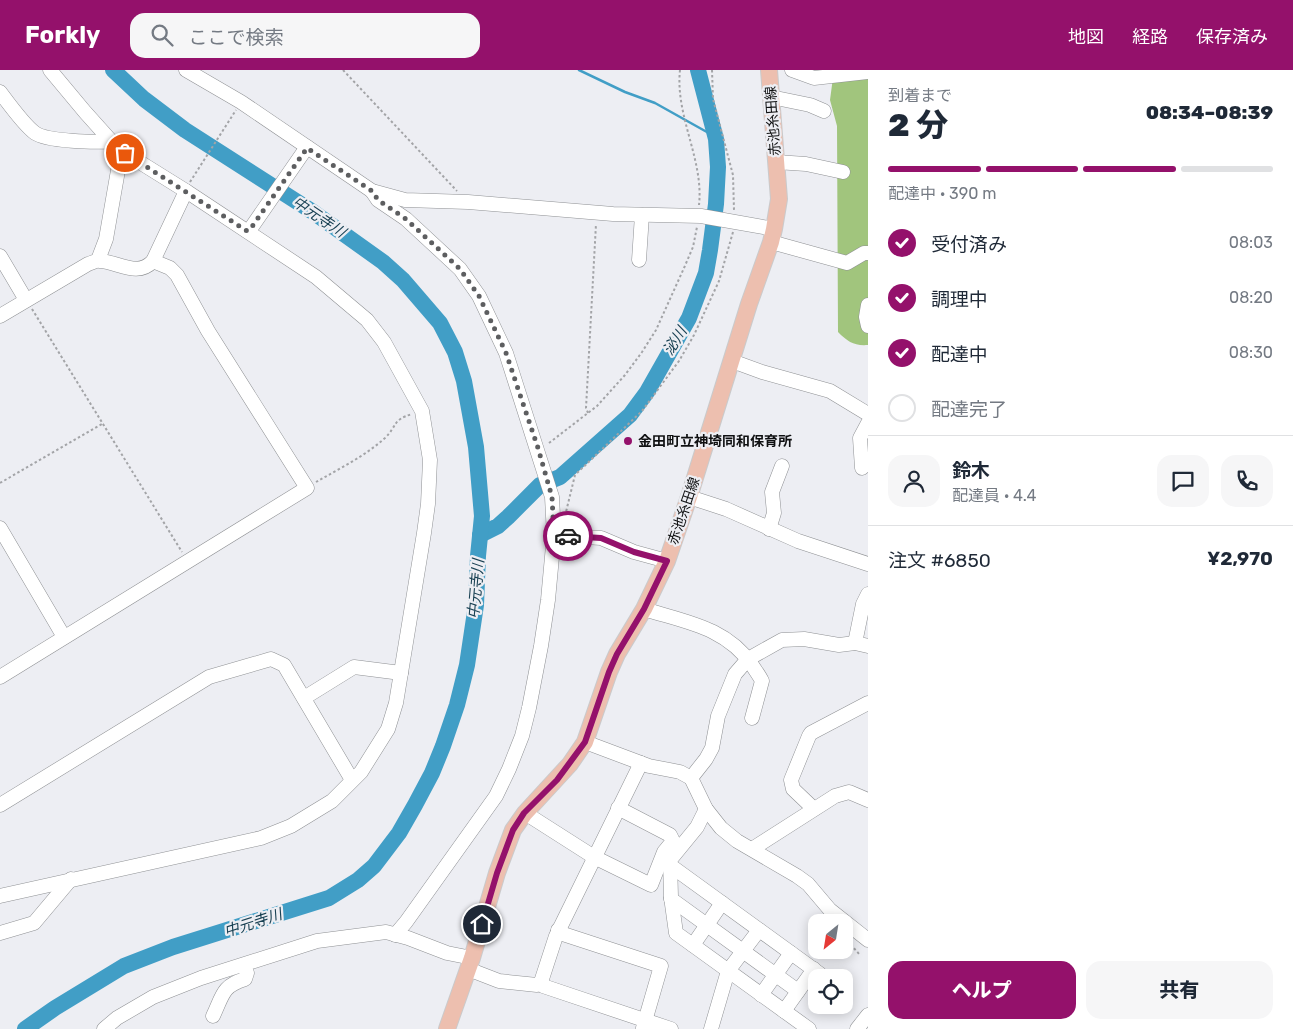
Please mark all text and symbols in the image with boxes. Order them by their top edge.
search box [130,13,480,58]
text: Forkly [25,21,100,49]
icon: search [148,21,176,49]
text: ここで検索 [188,26,283,49]
text: 地図 [1068,26,1104,48]
text: 経路 [1132,26,1168,48]
text: 保存済み [1196,26,1268,48]
street label: 赤池糸田線 [762,85,784,157]
text: 到着まで [888,86,952,105]
text: 08:34–08:39 [1146,101,1273,124]
text: 2 分 [888,106,948,144]
pin [104,132,146,174]
icon: bag [111,139,139,167]
text: 配達中 · 390 m [888,184,997,203]
water label: 中元寺川 [289,193,351,242]
icon: check [888,229,916,257]
text: 受付済み [931,233,1007,256]
text: 08:03 [1229,233,1273,252]
icon: check [888,284,916,312]
text: 調理中 [931,288,988,311]
text: 08:20 [1229,288,1273,307]
water label: 泌川 [659,322,692,358]
icon: check [888,339,916,367]
text: 配達中 [931,343,988,366]
text: 08:30 [1229,343,1273,362]
text: 配達完了 [931,398,1007,421]
place label: 金田町立神埼同和保育所 [638,433,792,450]
marker: 金田町立神埼同和保育所 [622,435,634,447]
button: person [888,455,940,507]
button: chat [1157,455,1209,507]
button: phone [1221,455,1273,507]
text: 鈴木 [952,459,990,482]
street label: 赤池糸田線 [665,475,703,547]
text: 配達員 · 4.4 [952,486,1037,505]
courier [543,511,593,561]
icon: car [554,522,582,550]
text: ¥2,970 [1207,547,1273,570]
text: 注文 #6850 [888,549,991,572]
water label: 中元寺川 [464,556,488,620]
pin [461,903,503,945]
water label: 中元寺川 [222,905,286,941]
icon: home [468,910,496,938]
north arrow [808,914,852,959]
map controls [808,914,853,1014]
button: ヘルプ [888,961,1076,1019]
button: 共有 [1086,961,1273,1019]
button: locate [808,969,853,1014]

